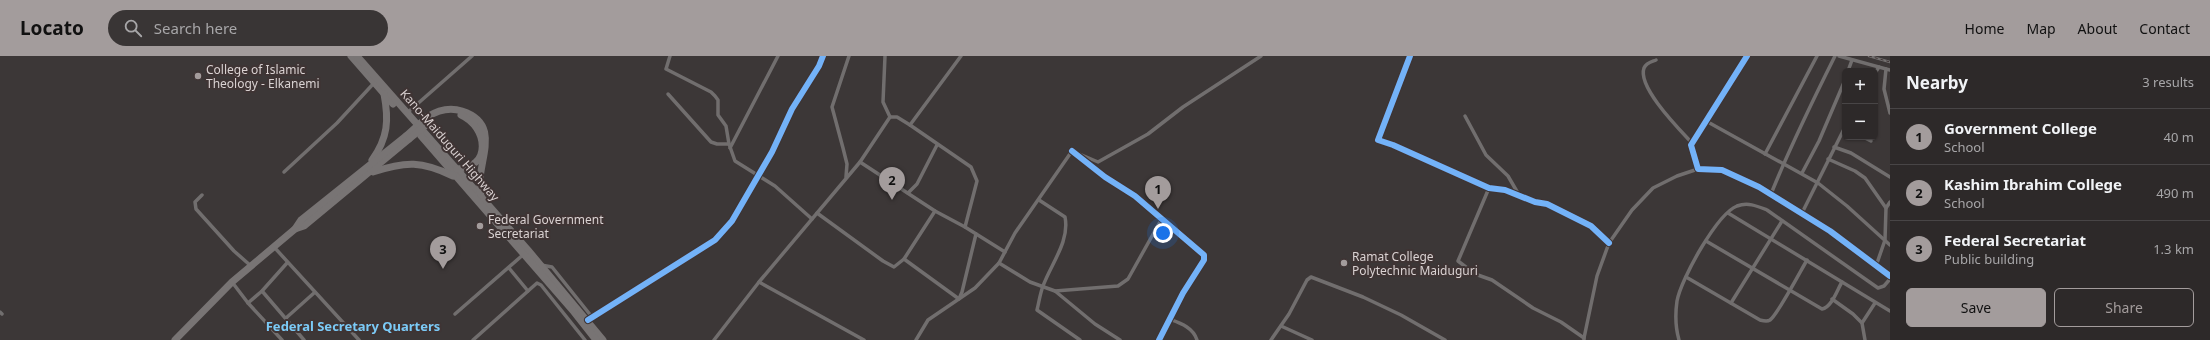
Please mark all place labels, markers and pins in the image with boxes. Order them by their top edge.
place label: College of Islamic Theology - Elkanemi [206,61,320,92]
marker: College of Islamic Theology - Elkanemi [193,71,203,81]
pin: 2 [879,167,905,200]
pin: 1 [1145,176,1171,209]
place label: Federal Government Secretariat [488,211,604,242]
marker: Federal Government Secretariat [475,221,485,231]
pin: 3 [430,236,456,269]
place label: Ramat College Polytechnic Maiduguri [1352,248,1478,279]
marker: Ramat College Polytechnic Maiduguri [1339,258,1349,268]

